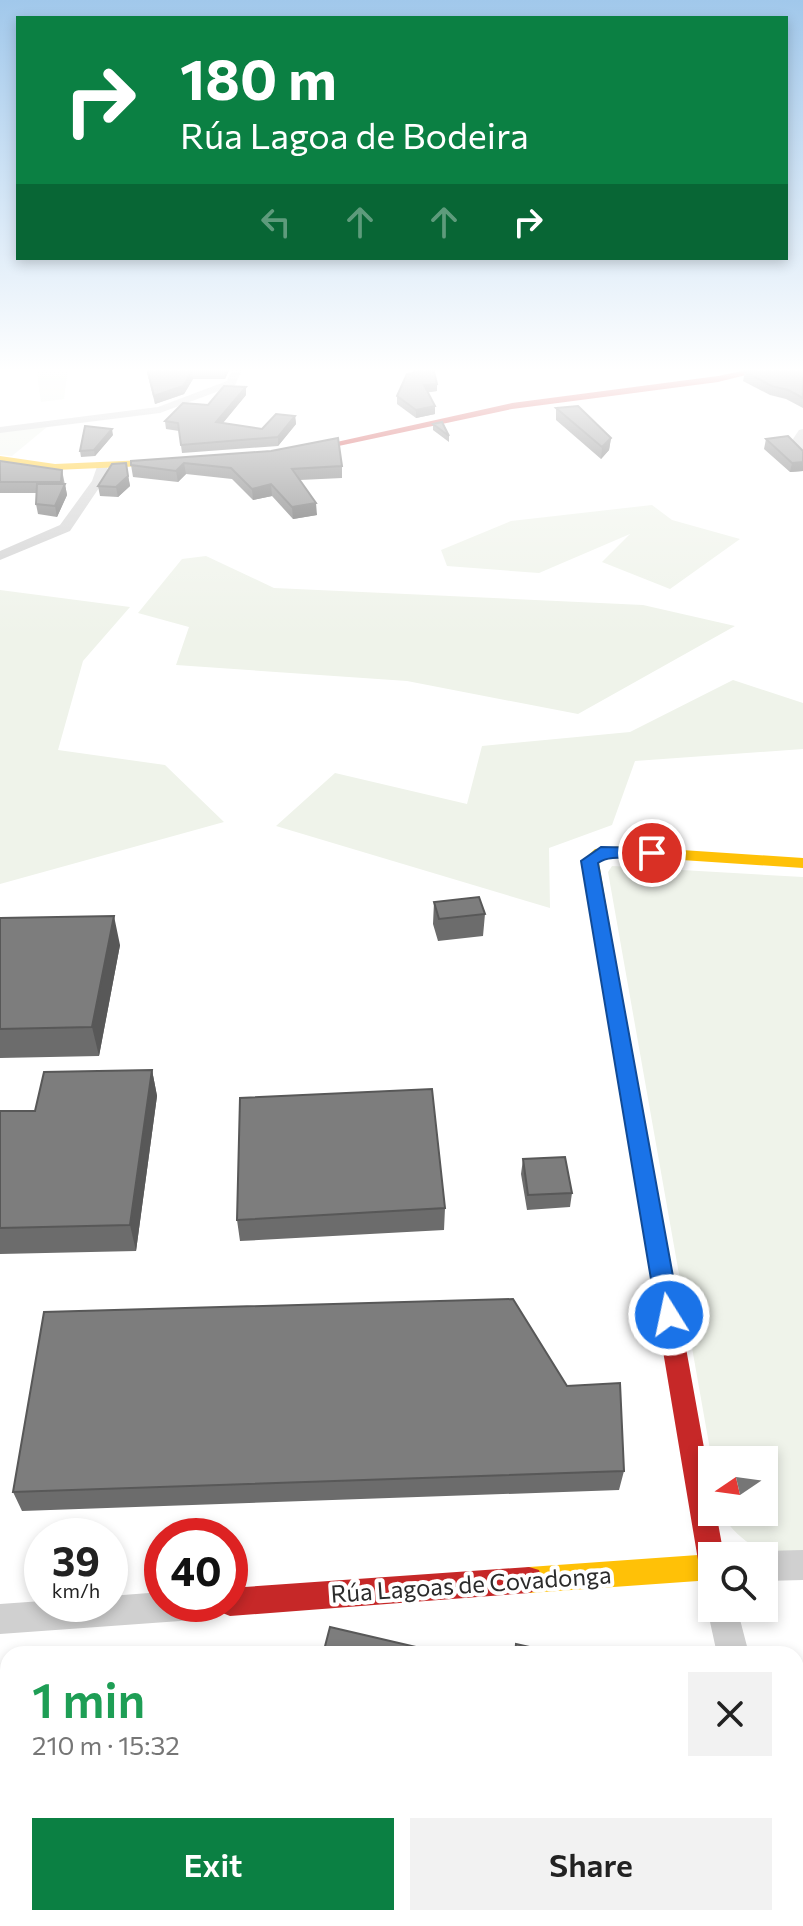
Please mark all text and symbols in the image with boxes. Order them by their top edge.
text: 180 m [180,43,337,112]
icon: right [48,48,152,152]
text: Rúa Lagoa de Bodeira [180,112,529,156]
icon: left [254,200,298,244]
icon: ahead [338,200,382,244]
icon: ahead [422,200,466,244]
icon: right [506,200,550,244]
pin [618,819,686,887]
icon: arrive [630,831,674,875]
position arrow [627,1273,711,1357]
north arrow [698,1446,778,1526]
map controls [698,1446,778,1622]
speed limit sign: 40 [144,1518,248,1622]
text: 39 [52,1535,100,1584]
button: search [698,1542,778,1622]
street label: Rúa Lagoas de Covadonga [330,1559,612,1608]
text: km/h [52,1578,100,1602]
text: 1 min [32,1669,145,1728]
button: close [688,1672,772,1756]
text: 210 m · 15:32 [32,1729,180,1760]
button: Exit [32,1818,394,1910]
button: Share [410,1818,772,1910]

